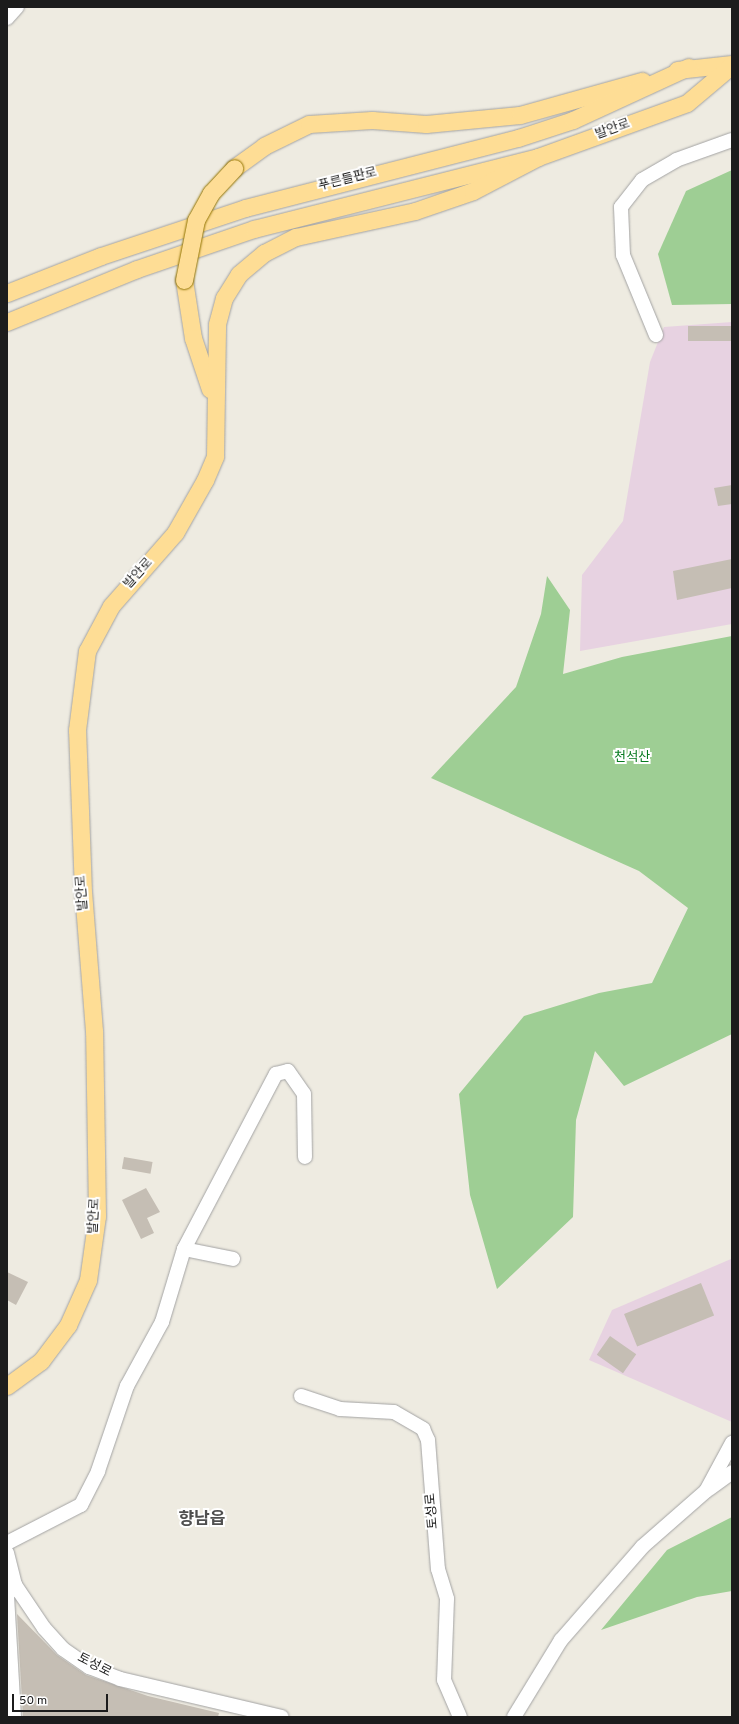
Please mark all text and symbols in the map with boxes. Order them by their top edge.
street label: 발안로 [593,117,633,143]
street label: 푸른들판로 [317,165,379,195]
street label: 발안로 [121,555,157,593]
park label: 천석산 [614,750,650,766]
street label: 발안로 [74,875,92,911]
street label: 발안로 [86,1198,104,1234]
street label: 토성로 [424,1492,442,1530]
district label: 향남읍 [179,1511,225,1531]
street label: 토성로 [74,1651,114,1681]
scale bar [14,1686,110,1712]
text: 50 m [19,1693,47,1709]

